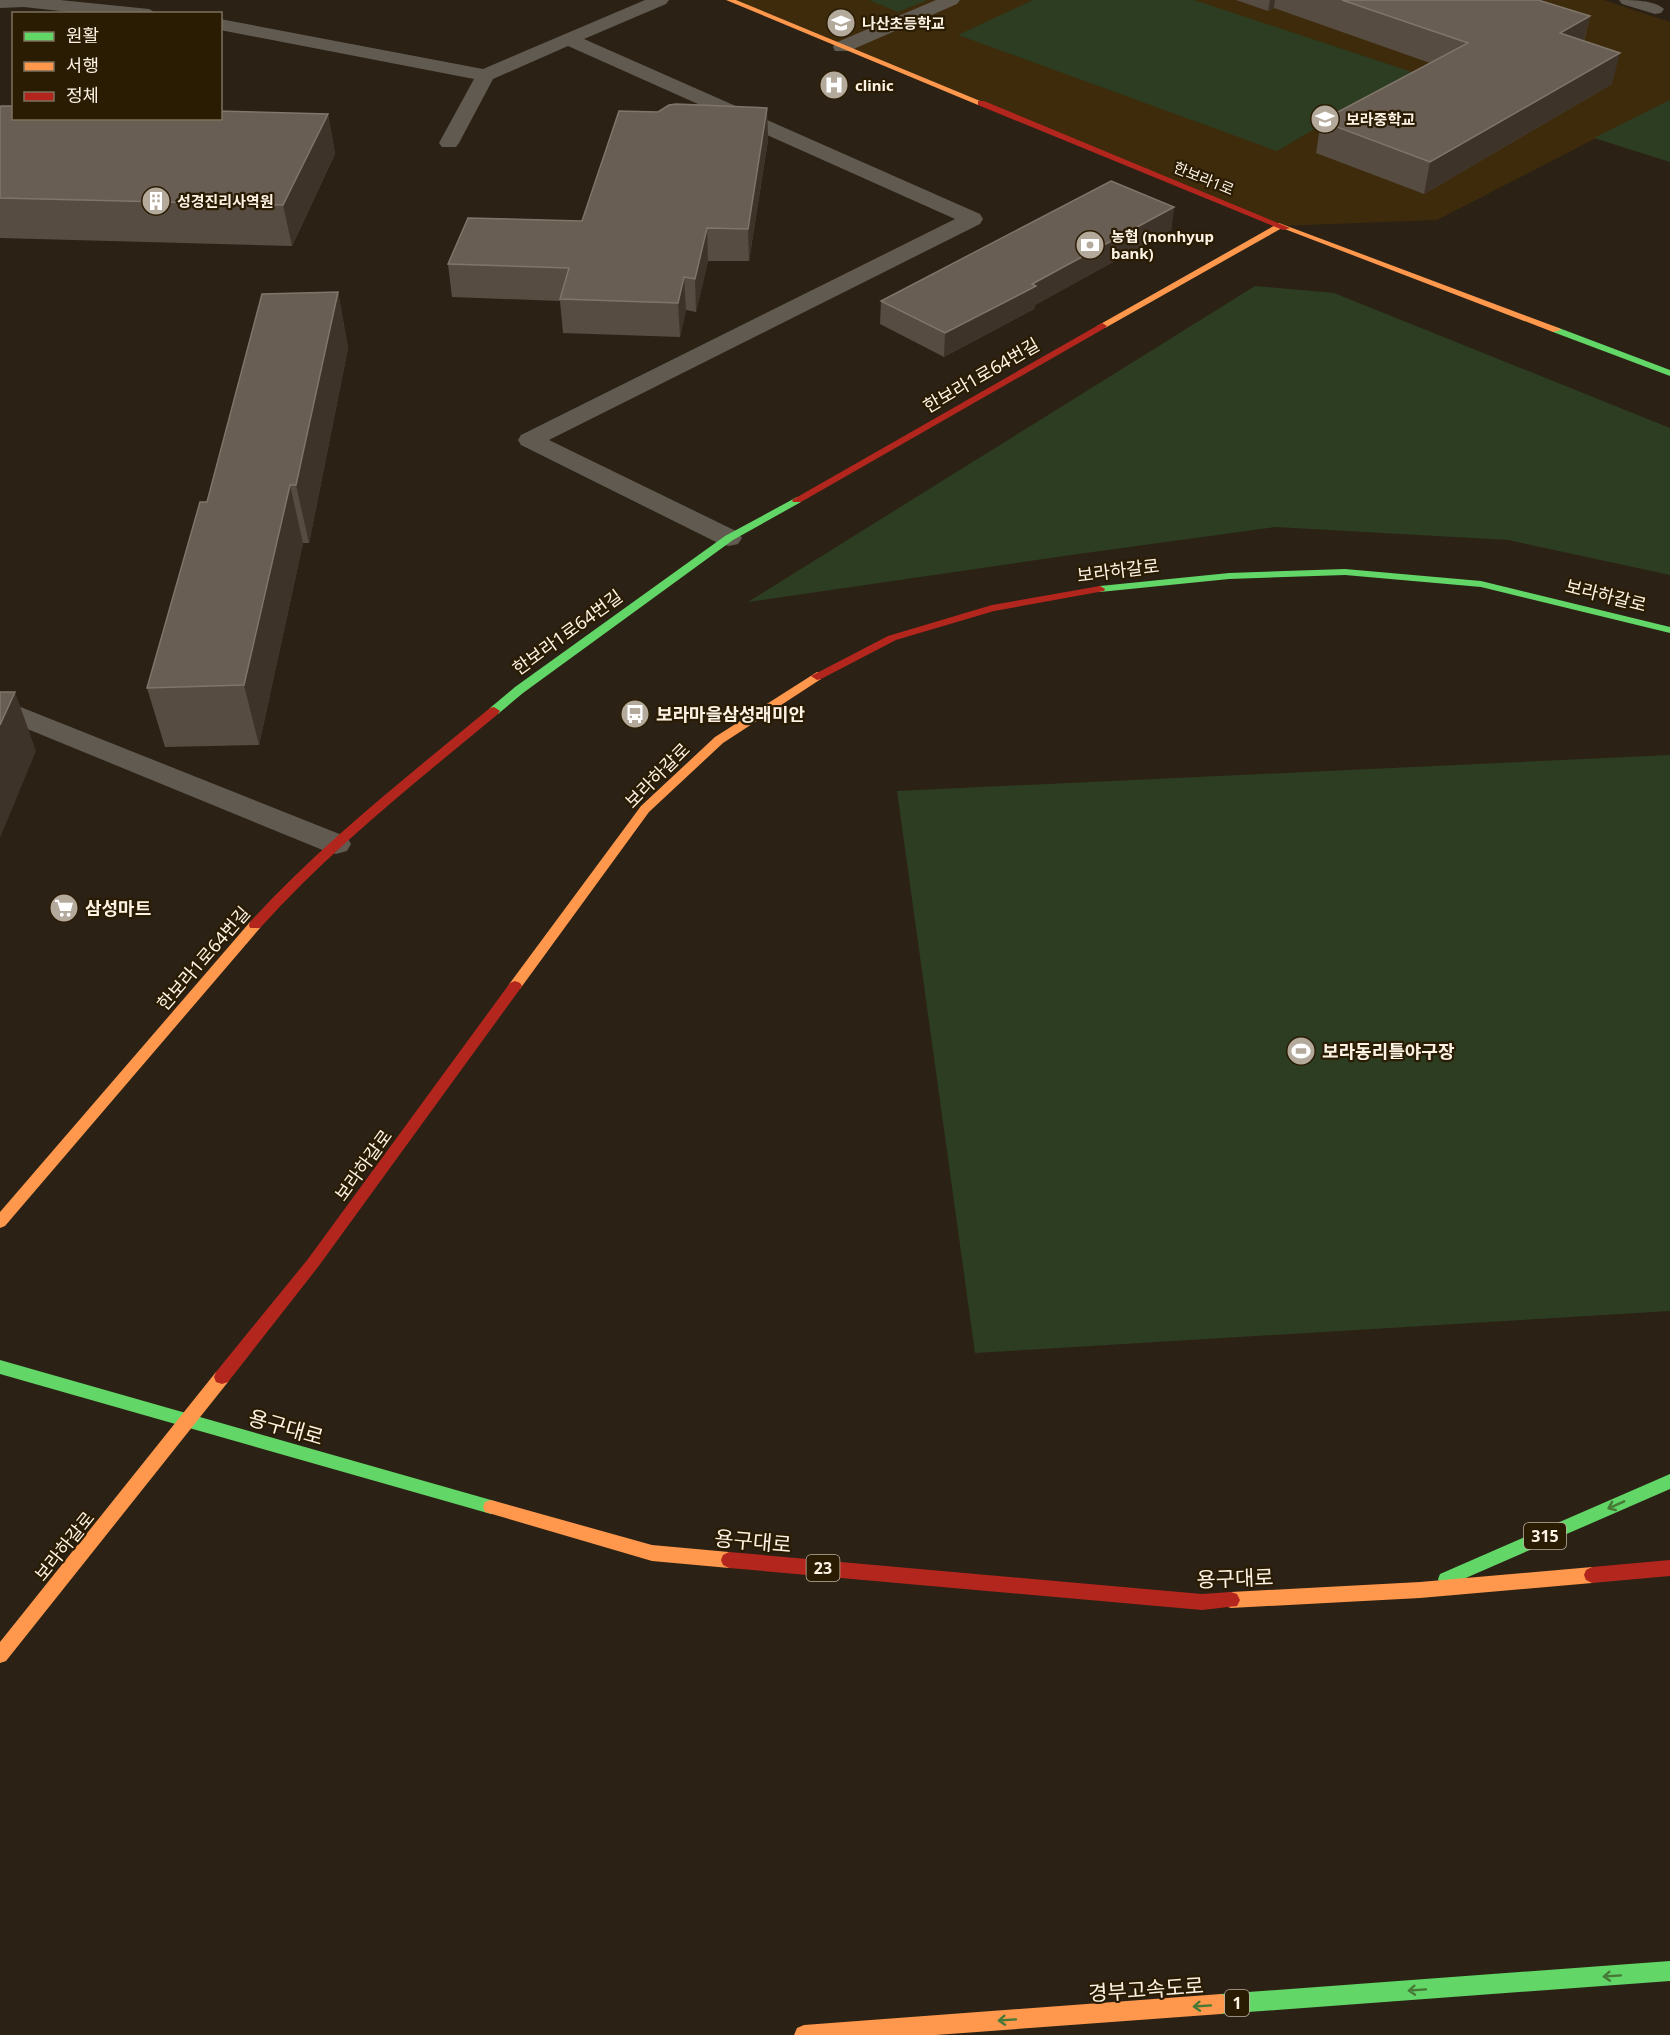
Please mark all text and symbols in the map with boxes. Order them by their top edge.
school or university icon: 나산초등학교 [825,7,857,39]
legend [12,12,222,120]
place label: 나산초등학교 [862,13,945,33]
text: 원활 [66,23,99,47]
text: 서행 [66,53,99,77]
hospital icon: clinic [818,69,850,101]
place label: clinic [855,75,894,95]
text: 정체 [66,83,99,107]
school or university icon: 보라중학교 [1309,103,1341,135]
place label: 보라중학교 [1346,109,1415,129]
street label: 한보라1로 [1171,157,1237,199]
building icon: 성경진리사역원 [140,185,172,217]
place label: 성경진리사역원 [177,191,274,211]
place label: 농협 (nonhyup bank) [1111,226,1214,263]
bank icon: 농협 (nonhyup bank) [1074,229,1106,261]
street label: 한보라1로64번길 [919,332,1043,418]
street label: 보라하갈로 [1075,553,1161,587]
street label: 보라하갈로 [1563,573,1649,617]
street label: 한보라1로64번길 [507,584,627,680]
bus stop icon: 보라마을삼성래미안 [619,698,651,730]
place label: 보라마을삼성래미안 [656,702,805,726]
street label: 보라하갈로 [619,737,695,813]
supermarket icon: 삼성마트 [48,892,80,924]
place label: 삼성마트 [85,896,151,920]
street label: 한보라1로64번길 [151,901,255,1015]
sports icon: 보라동리틀야구장 [1285,1035,1317,1067]
place label: 보라동리틀야구장 [1322,1039,1455,1063]
street label: 보라하갈로 [329,1124,397,1206]
street label: 용구대로 [245,1403,327,1451]
one-way arrow [1608,1500,1626,1511]
street label: 보라하갈로 [29,1506,99,1586]
road number: 315 [1524,1523,1566,1549]
street label: 용구대로 [713,1524,793,1558]
road number: 23 [806,1555,840,1581]
street label: 용구대로 [1196,1563,1274,1593]
one-way arrow [1602,1970,1622,1981]
street label: 경부고속도로 [1087,1971,1205,2007]
one-way arrow [1408,1985,1428,1996]
road number: 1 [1225,1990,1249,2016]
one-way arrow [1192,2001,1212,2012]
one-way arrow [998,2015,1018,2026]

